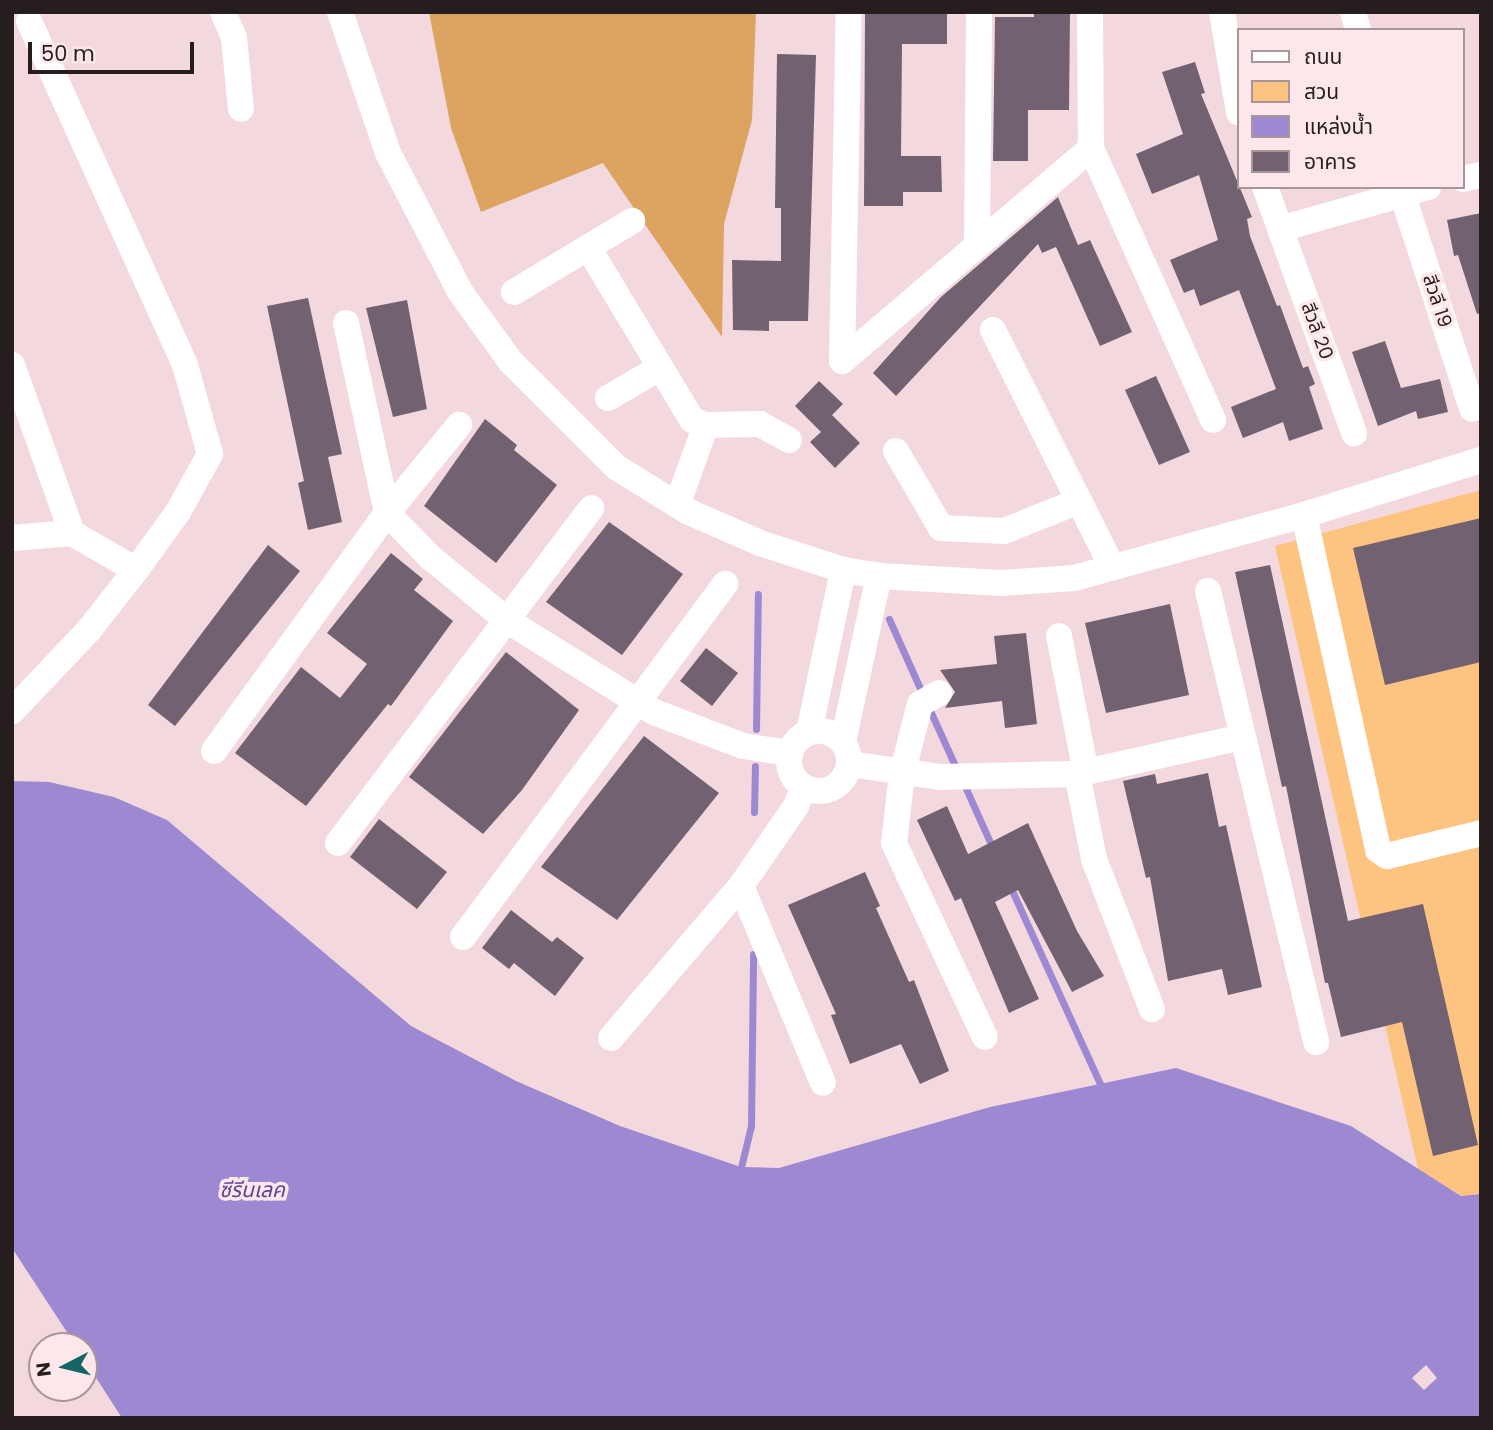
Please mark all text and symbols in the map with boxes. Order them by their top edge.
scale bar [32,28,198,72]
legend [1238,28,1465,189]
text: 50 m [41,39,95,68]
text: ถนน [1304,42,1342,71]
text: สวน [1304,77,1339,106]
text: แหล่งน้ำ [1304,112,1373,141]
text: อาคาร [1304,147,1356,176]
street label: สีวลี 19 [1418,272,1456,330]
street label: สีวลี 20 [1296,299,1338,363]
water label: ซีรีนเลค [219,1177,285,1203]
north arrow [28,1332,98,1402]
text: N [29,1361,58,1378]

